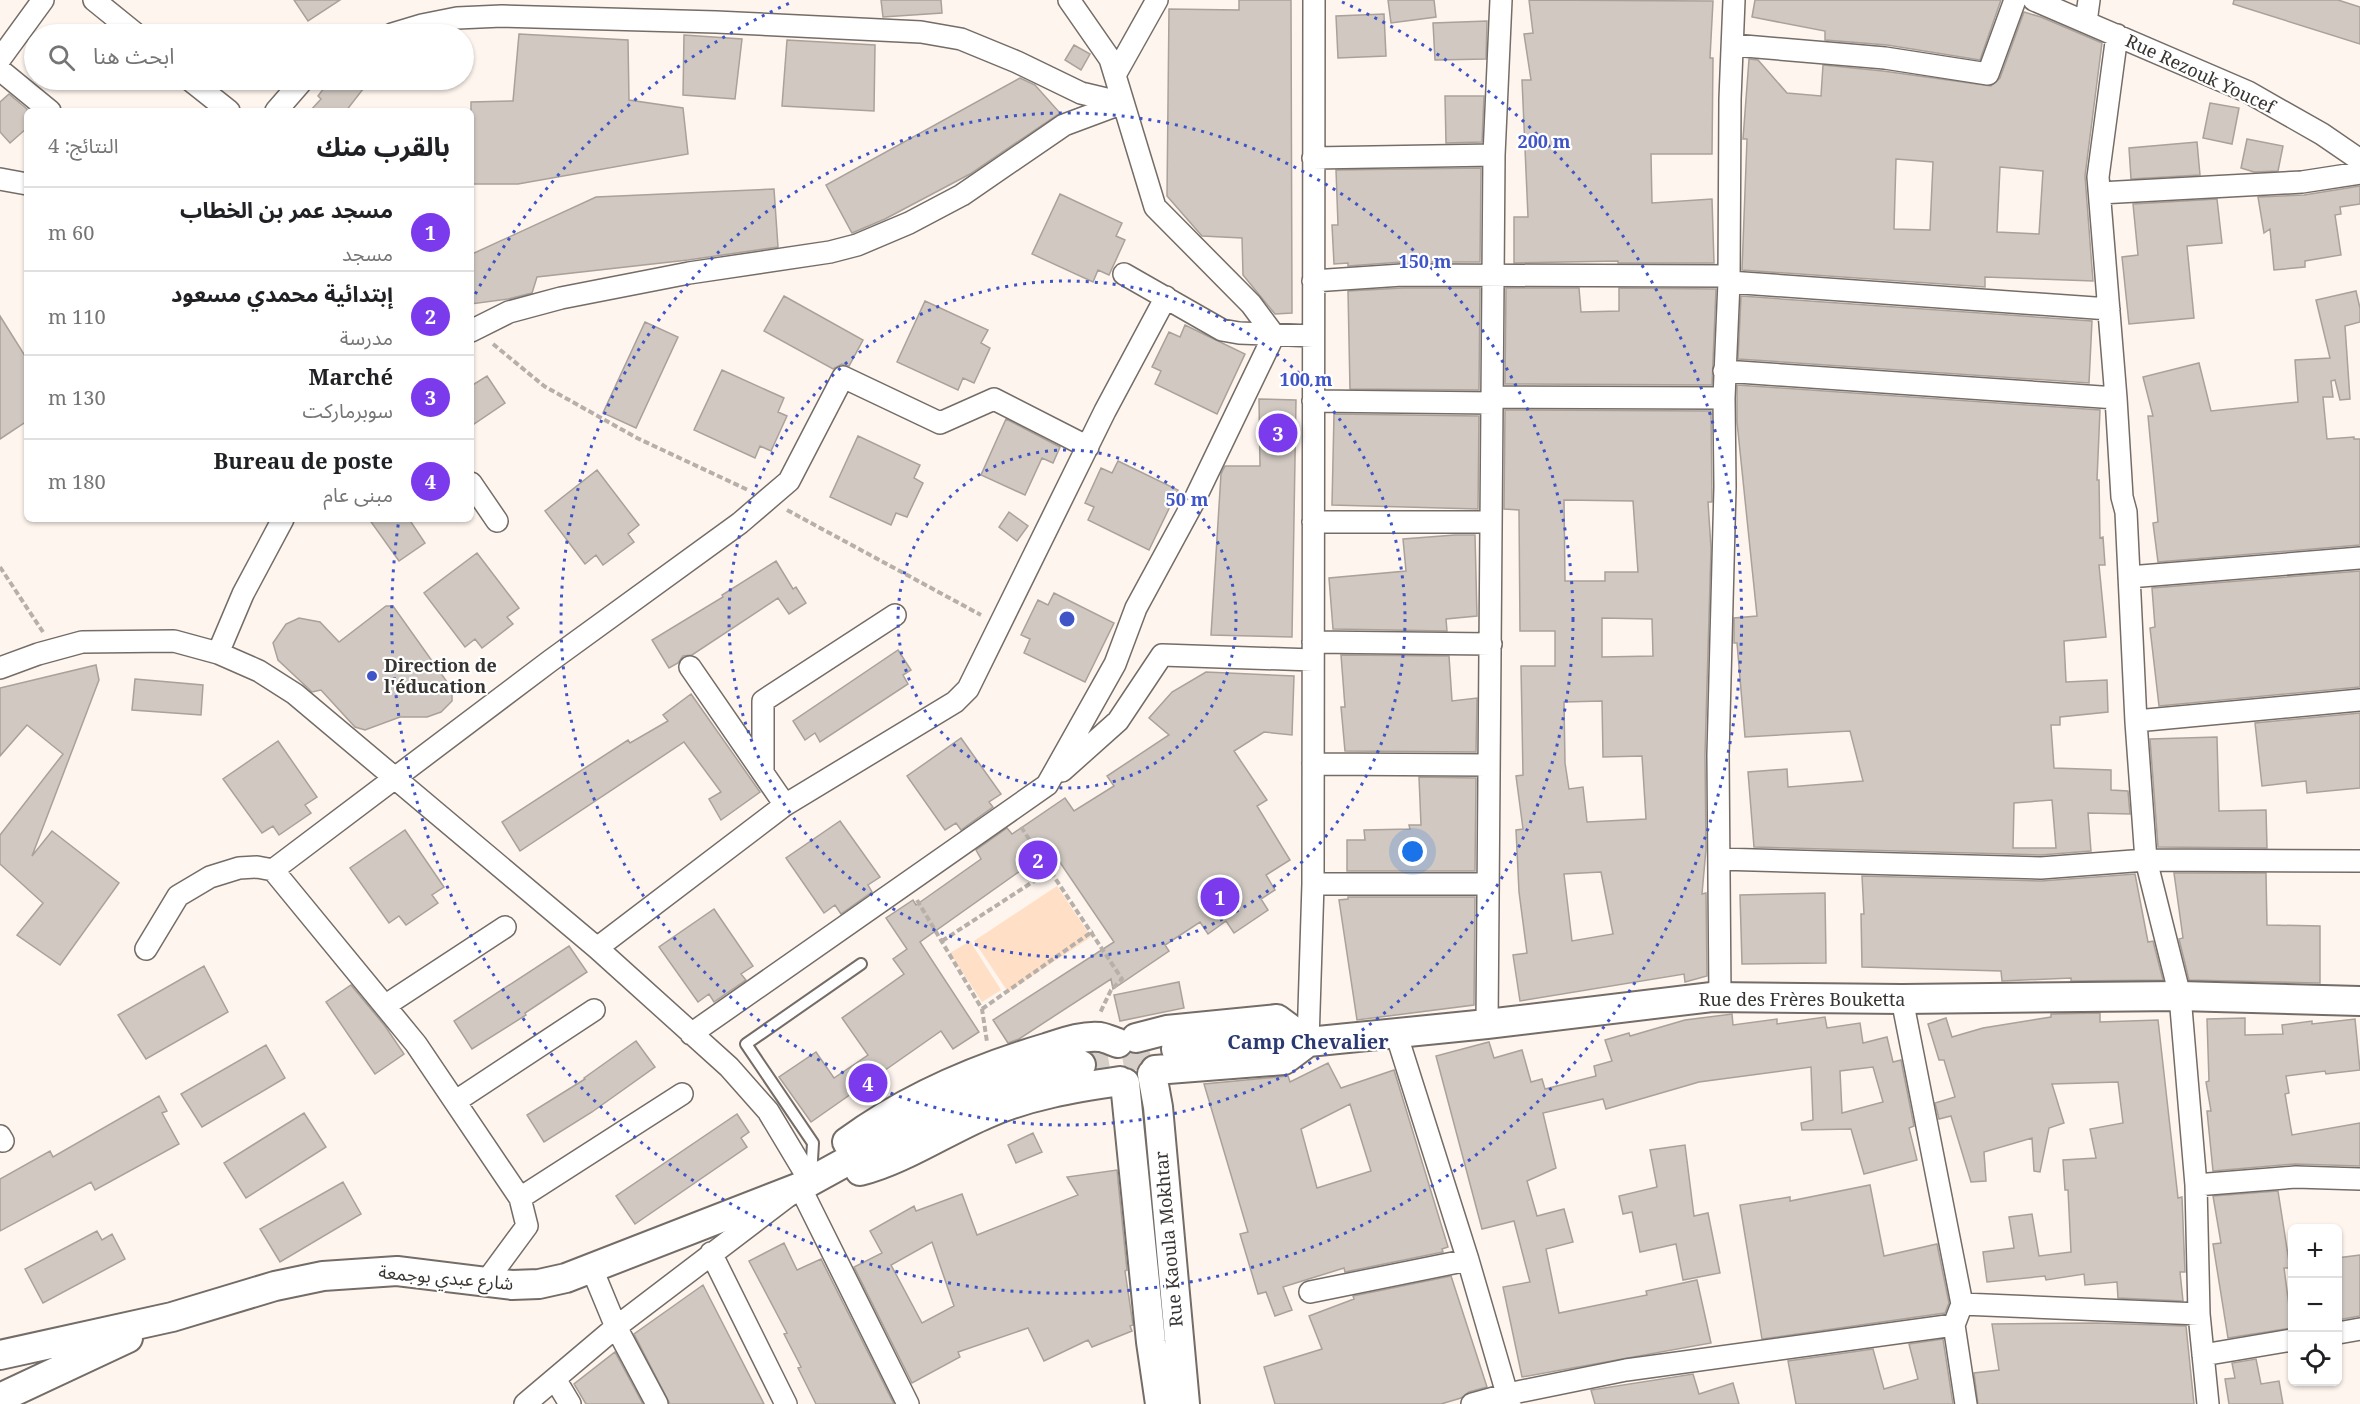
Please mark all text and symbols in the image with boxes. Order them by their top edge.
search box [24,24,474,90]
street label: Rue Rezouk Youcef [2122,28,2280,119]
text: ابحث هنا [93,40,175,70]
icon: search [45,41,78,74]
text: بالقرب منك [316,128,450,164]
text: 200 m [1518,129,1571,153]
text: النتائج: 4 [48,132,119,159]
text: مسجد عمر بن الخطاب [180,194,393,224]
text: 60 m [48,219,94,246]
text: 1 [425,219,436,246]
text: مسجد [342,240,393,267]
text: 150 m [1399,249,1452,273]
text: إبتدائية محمدي مسعود [171,278,393,308]
text: 110 m [48,303,106,330]
text: 2 [425,303,436,330]
text: مدرسة [340,324,393,351]
text: Marché [308,361,393,391]
text: 100 m [1280,367,1333,391]
text: 130 m [48,384,106,411]
text: 3 [425,384,436,411]
text: سوبرماركت [302,397,393,424]
pin: 3 [1258,410,1298,456]
text: Bureau de poste [214,445,393,475]
text: 180 m [48,468,106,495]
text: 4 [425,468,436,495]
text: مبنى عام [323,481,393,508]
text: 50 m [1166,487,1209,511]
centre of rings [1057,609,1077,629]
place label: Direction de l'éducation [384,653,497,698]
marker: Direction de l'éducation [365,669,379,683]
your location [1398,837,1427,866]
pin: 2 [1018,838,1058,882]
pin: 1 [1200,874,1240,920]
street label: Rue des Frères Bouketta [1699,987,1905,1011]
district label: Camp Chevalier [1227,1028,1389,1055]
pin: 4 [848,1060,888,1106]
street label: Rue Kaoula Mokhtar [1148,1150,1188,1328]
map controls [2288,1224,2342,1386]
button: + [2288,1224,2342,1278]
street label: شارع عبدي بوجمعة [377,1259,515,1298]
button: − [2288,1278,2342,1332]
button: locate [2288,1332,2342,1386]

